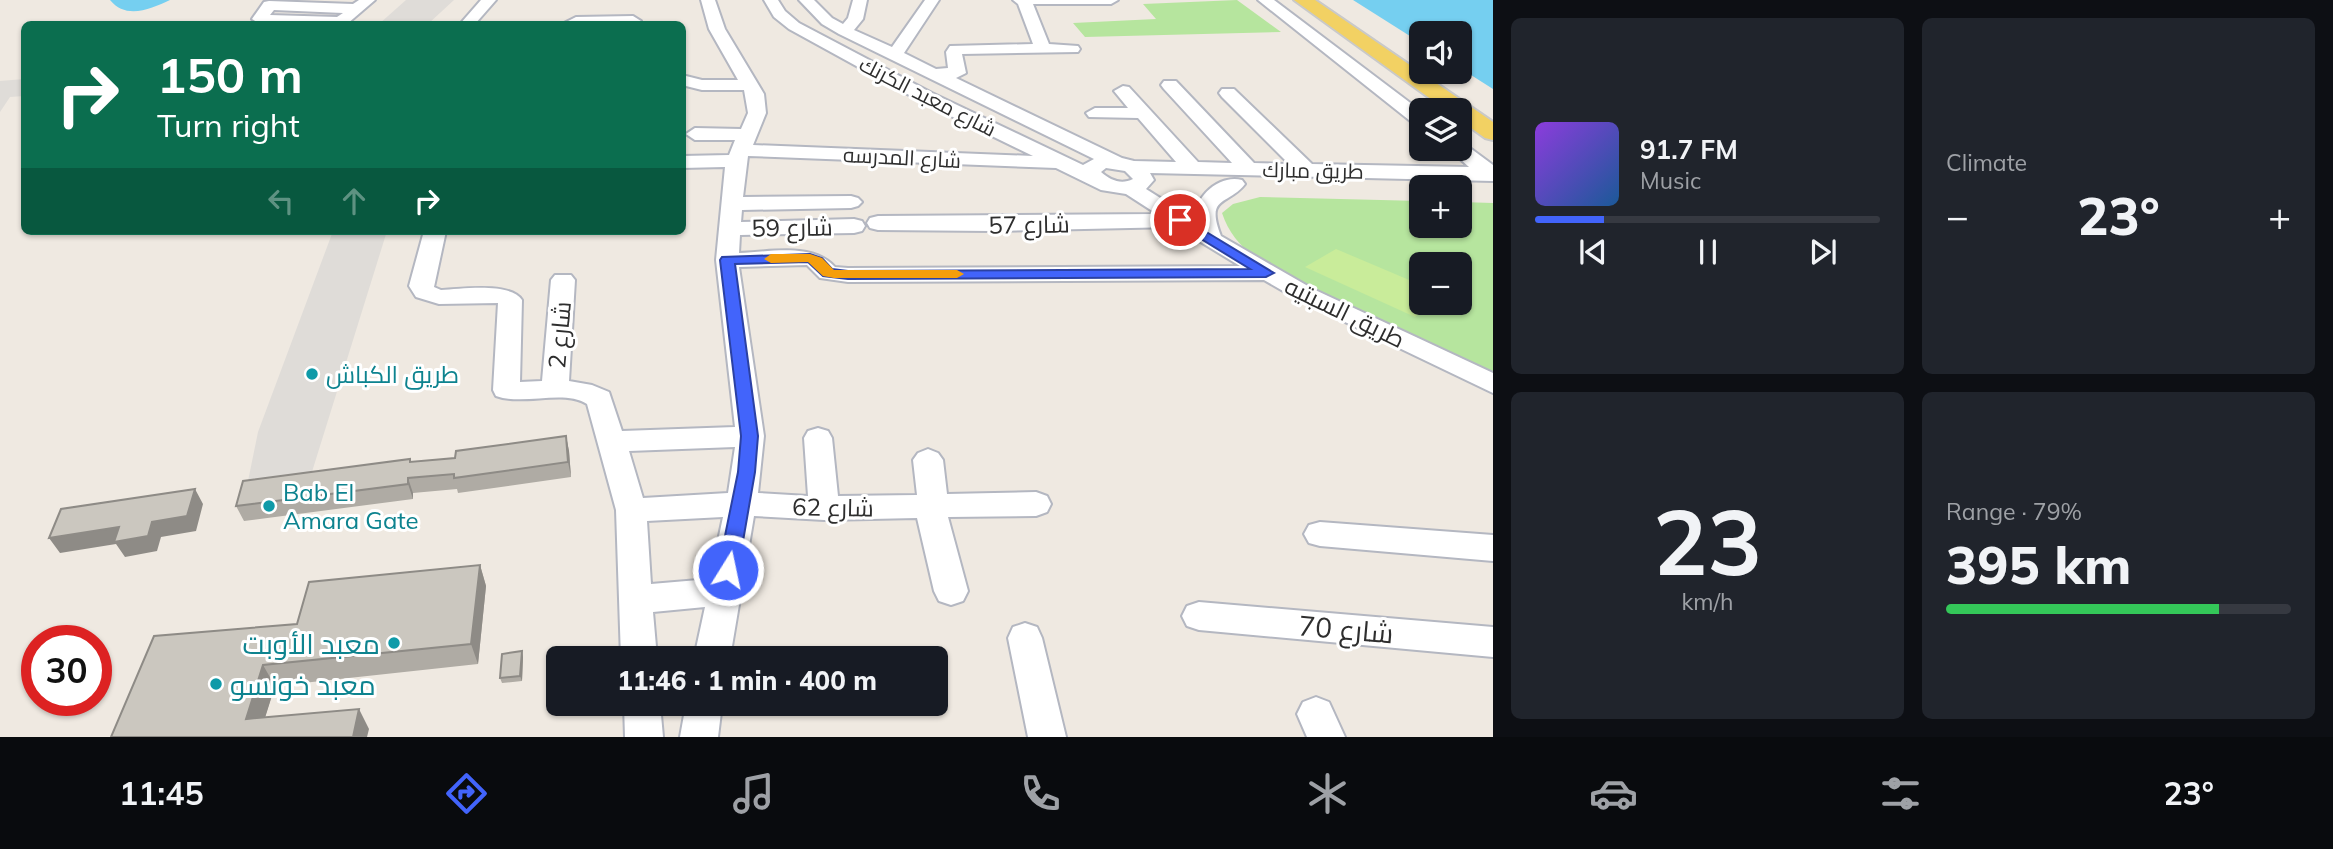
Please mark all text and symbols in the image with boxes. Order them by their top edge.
map controls [1409,21,1472,315]
button: sound [1409,21,1472,84]
text: 150 m [157,44,303,105]
icon: right [42,49,133,140]
street label: شارع معبد الكرنك [854,50,1001,143]
button: layers [1409,98,1472,161]
text: Turn right [157,105,300,145]
text: 91.7 FM [1640,133,1738,166]
street label: شارع المدرسه [842,141,962,175]
text: Climate [1946,148,2027,177]
street label: طريق مبارك [1262,156,1364,185]
text: Music [1640,166,1701,195]
button: + [1409,175,1472,238]
icon: left [262,182,300,220]
icon: ahead [335,182,373,220]
icon: right [408,182,446,220]
text: 23° [2077,183,2160,248]
pin [1150,190,1210,250]
text: − [1946,192,1969,240]
text: + [2268,192,2291,240]
icon: arrive [1161,201,1199,239]
street label: شارع 57 [988,208,1070,242]
street label: شارع 59 [751,211,833,245]
icon: previous [1574,233,1612,271]
icon: pause [1689,233,1727,271]
icon: next [1804,233,1842,271]
button: − [1409,252,1472,315]
street label: طريق السبتيه [1280,270,1410,355]
street label: شارع 2 [541,300,579,370]
place label: طريق الكباش [326,359,459,390]
marker: طريق الكباش [304,366,320,382]
place label: Bab El Amara Gate [283,477,419,535]
text: 23 [1653,484,1762,598]
street label: شارع 62 [792,491,874,525]
text: Range · 79% [1946,497,2082,526]
marker: Bab El Amara Gate [261,498,277,514]
text: 395 km [1946,532,2131,597]
position arrow [691,533,765,607]
text: km/h [1681,587,1734,616]
street label: شارع 70 [1297,607,1395,653]
speed limit sign: 30 [21,625,112,716]
place label: معبد الأوبت [243,626,380,661]
marker: معبد الأوبت [386,635,402,651]
text: 11:46 · 1 min · 400 m [617,664,877,697]
place label: معبد خونسو [230,667,376,702]
marker: معبد خونسو [208,676,224,692]
icon: directions [442,769,491,818]
icon: music [729,769,778,818]
icon: phone [1016,769,1065,818]
icon: climate [1303,769,1352,818]
icon: car [1589,769,1638,818]
icon: filters [1876,769,1925,818]
text: 11:45 [119,773,204,813]
text: 23° [2163,773,2214,813]

